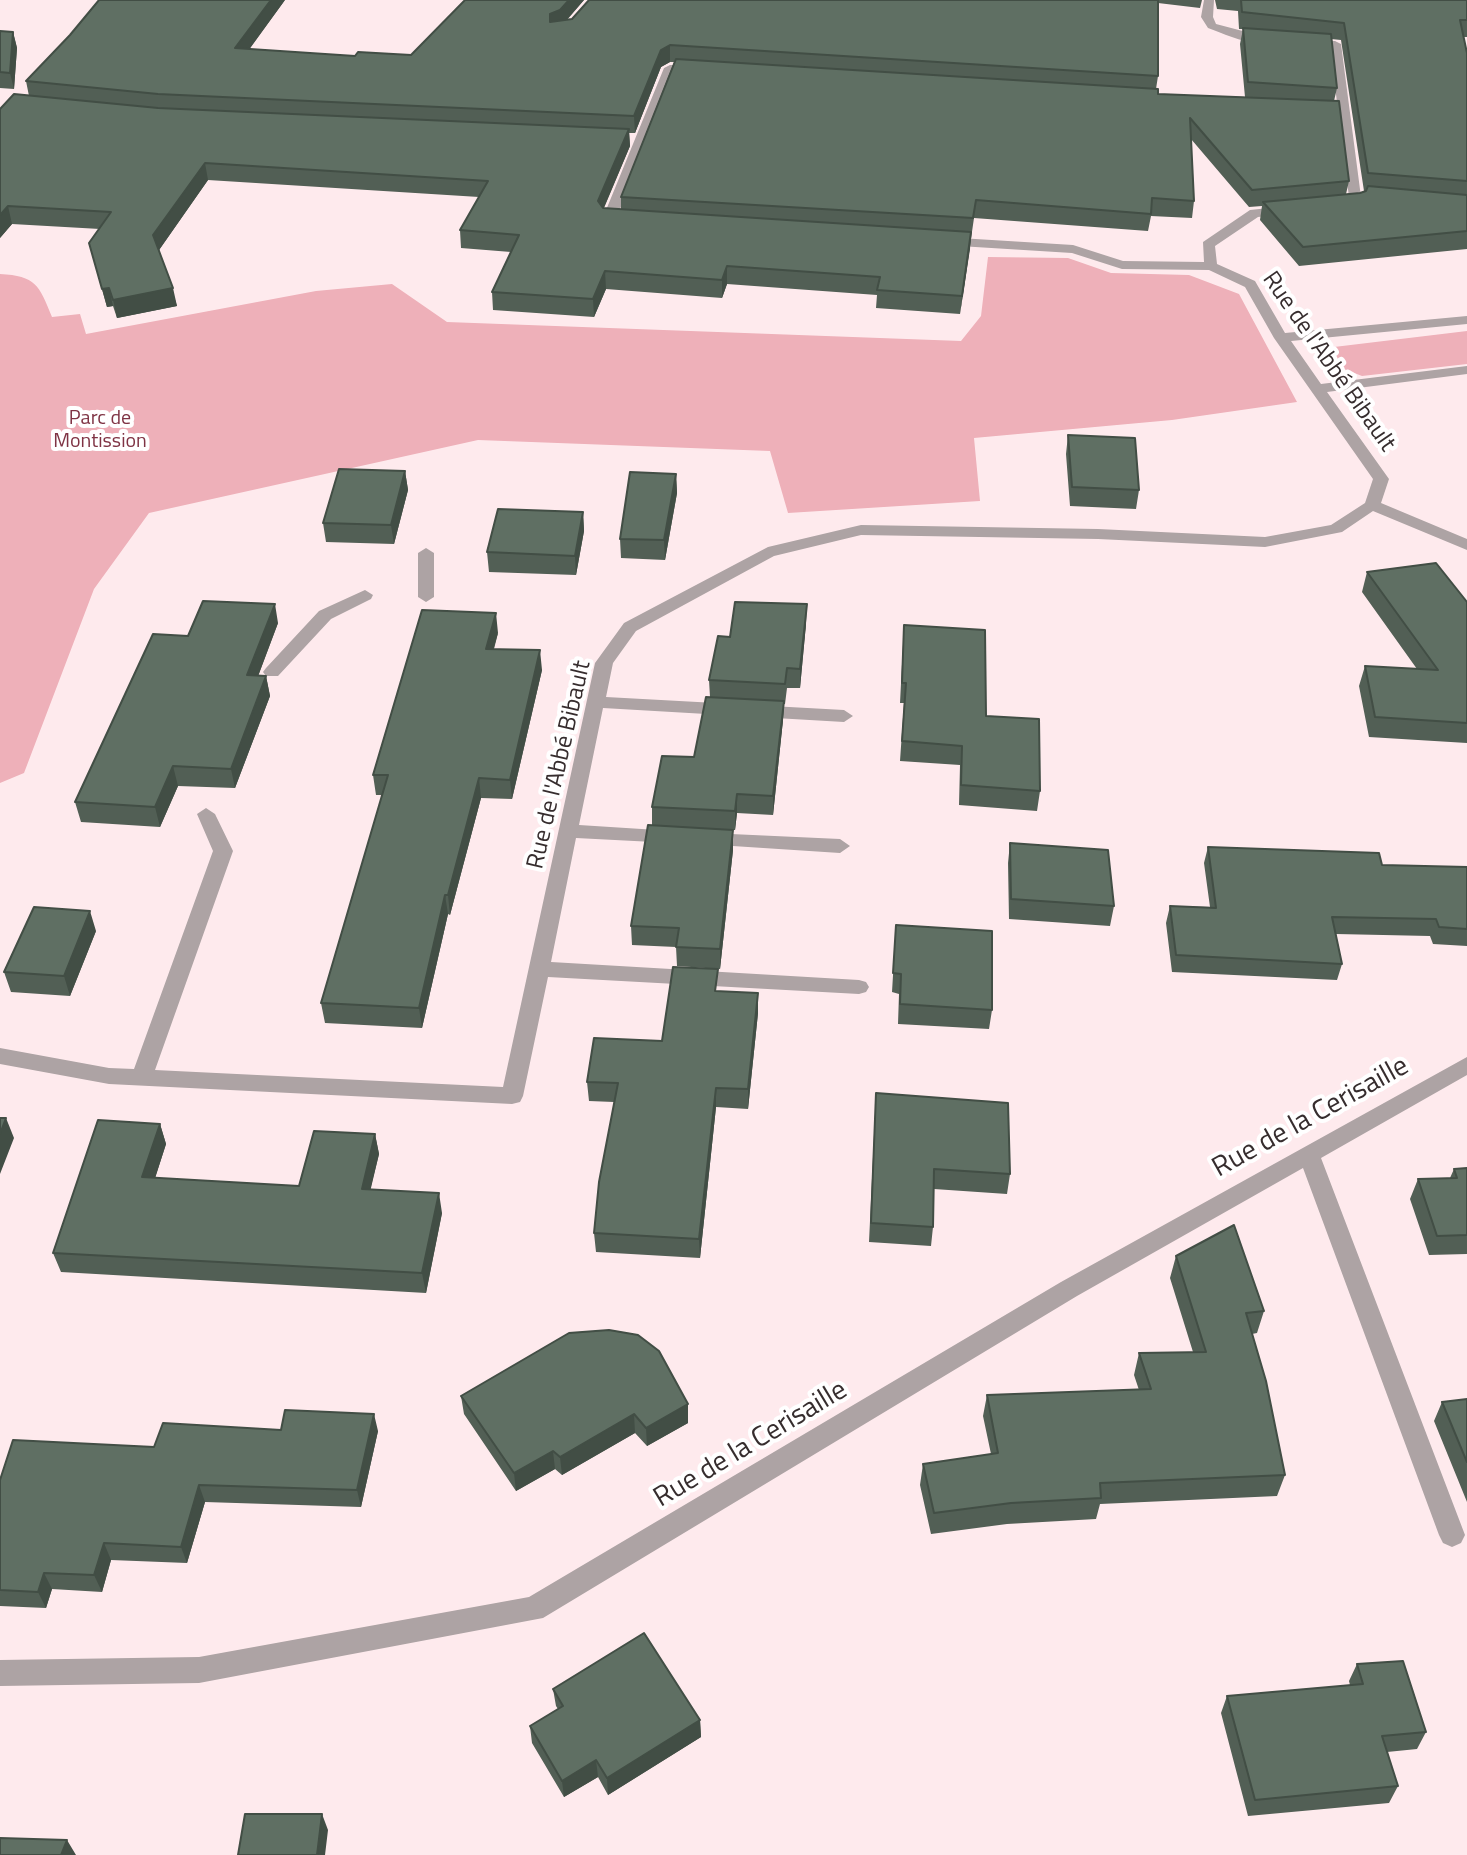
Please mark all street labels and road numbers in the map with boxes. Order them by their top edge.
street label: Rue de l'Abbé Bibault [1255,267,1401,457]
street label: Rue de l'Abbé Bibault [522,658,598,872]
street label: Rue de la Cerisaille [1207,1050,1415,1186]
street label: Rue de la Cerisaille [648,1374,854,1516]

